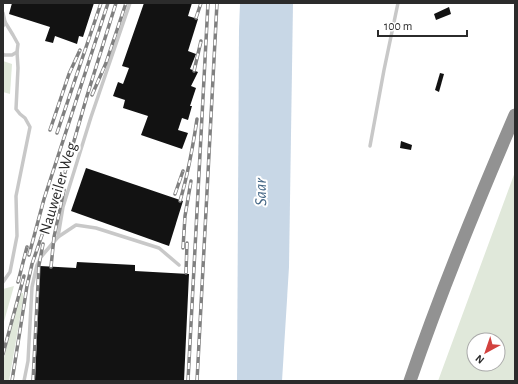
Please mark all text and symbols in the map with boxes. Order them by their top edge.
scale bar [378,12,467,38]
text: 100 m [384,20,412,32]
street label: Nauweiler Weg [36,140,80,236]
water label: Saar [252,177,269,206]
north arrow [466,332,506,372]
text: N [473,353,486,366]

